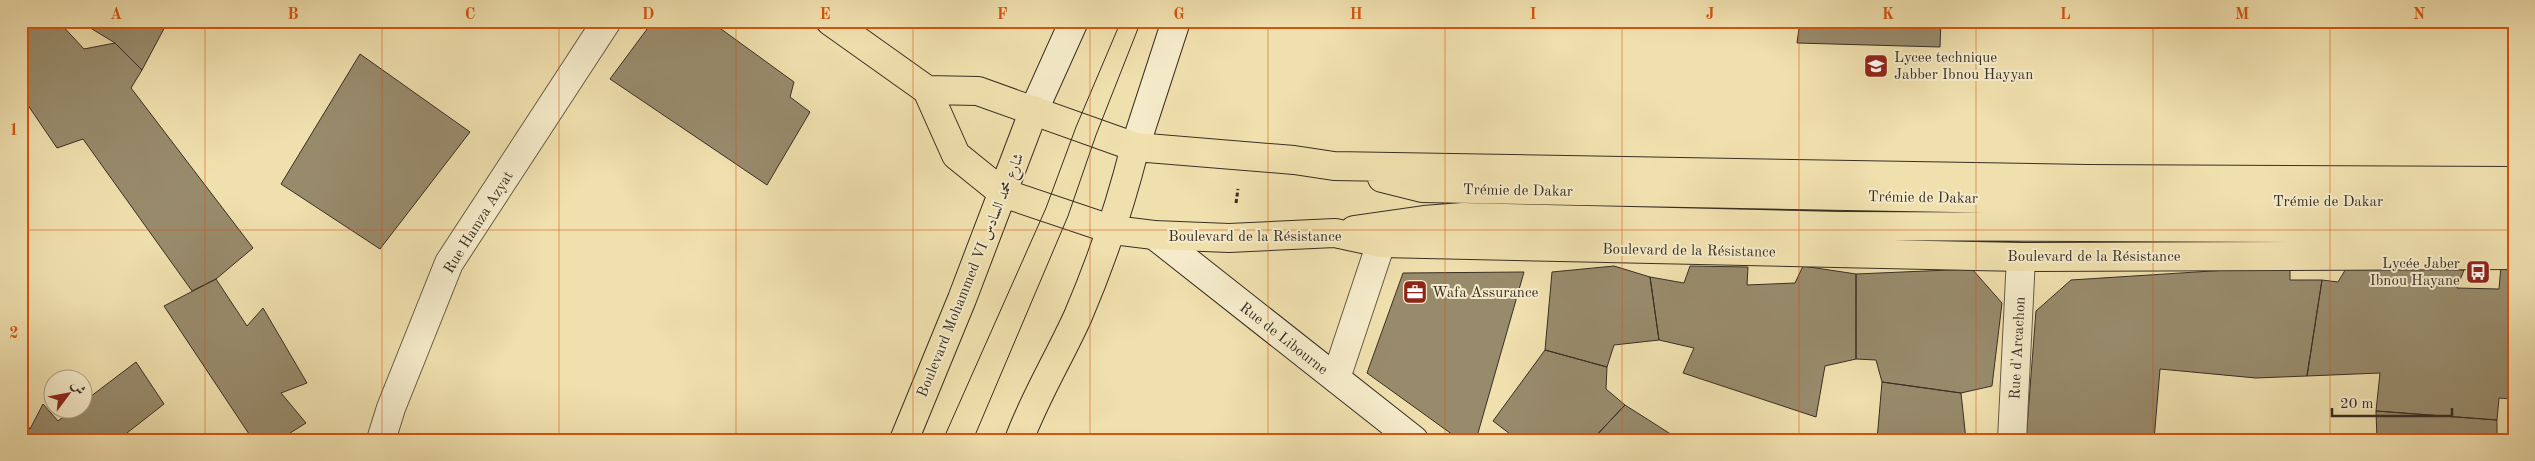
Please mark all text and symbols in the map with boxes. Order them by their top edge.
text: A [110,7,122,23]
text: B [287,7,299,23]
text: C [465,7,475,23]
text: D [642,7,654,23]
text: E [819,7,831,23]
text: F [997,7,1008,23]
text: G [1173,7,1185,23]
text: H [1349,7,1363,23]
text: I [1529,7,1537,23]
text: J [1706,7,1715,23]
text: K [1882,7,1894,23]
text: L [2060,7,2071,23]
text: M [2235,7,2249,23]
text: N [2413,7,2426,23]
place label: Lycee technique Jabber Ibnou Hayyan [1894,51,2033,83]
school or university icon: Lycee technique Jabber Ibnou Hayyan [1863,53,1889,79]
text: 1 [9,123,19,139]
street label: Boulevard Mohammed VI شارع محمد السادس [915,151,1031,401]
street label: Rue Hamza Azyat [442,169,517,277]
street label: Trémie de Dakar [1463,183,1573,200]
street label: Trémie de Dakar [1868,190,1978,207]
street label: Trémie de Dakar [2273,195,2383,210]
street label: Boulevard de la Résistance [1168,230,1342,245]
street label: Boulevard de la Résistance [1602,242,1776,261]
street label: Boulevard de la Résistance [2007,250,2181,265]
place label: Lycée Jaber Ibnou Hayane [2370,257,2460,289]
bus stop icon: Lycée Jaber Ibnou Hayane [2465,259,2491,285]
office icon: Wafa Assurance [1402,279,1428,305]
place label: Wafa Assurance [1432,286,1538,301]
street label: Rue d'Arcachon [2008,296,2029,400]
street label: Rue de Libourne [1236,300,1330,378]
text: 2 [9,326,19,342]
north arrow [42,368,92,418]
text: ش [69,378,88,397]
scale bar [2332,386,2452,418]
text: 20 m [2340,397,2374,412]

